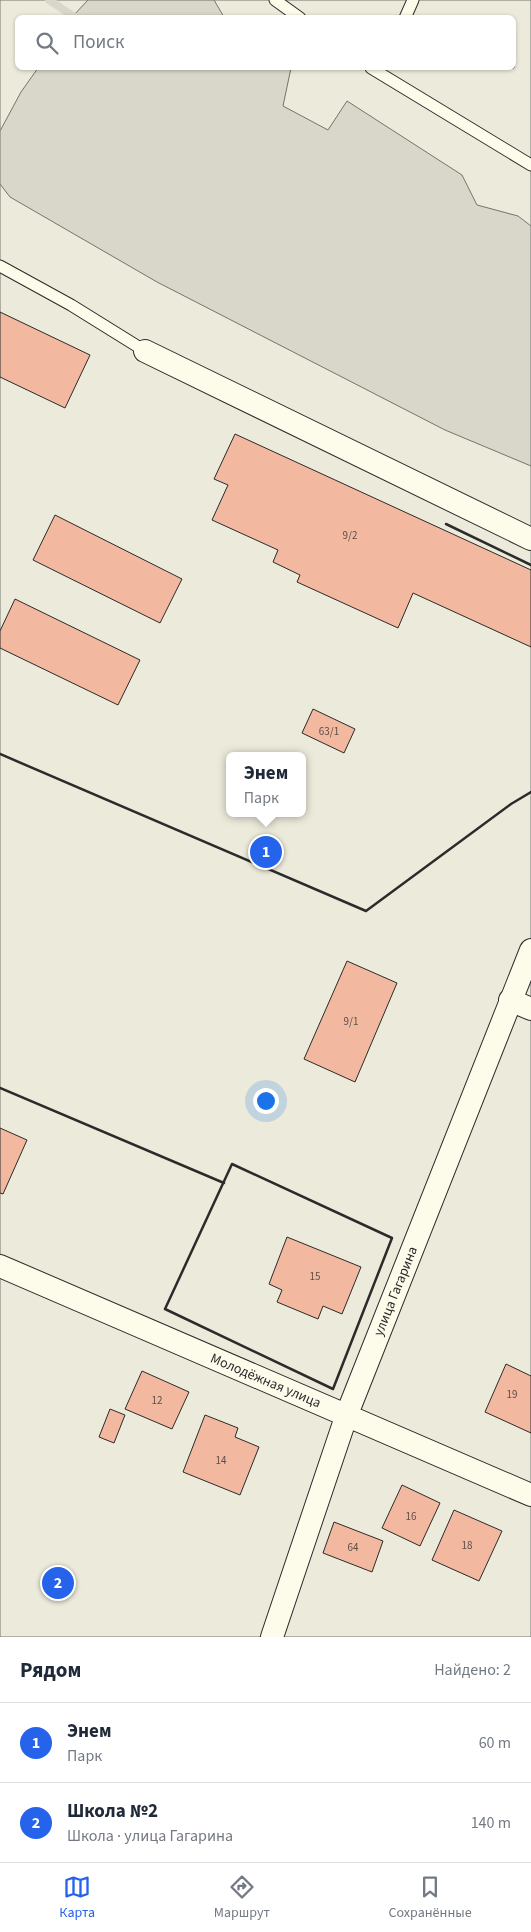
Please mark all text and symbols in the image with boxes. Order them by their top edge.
search box [15,15,516,70]
icon: search [33,29,61,57]
text: Поиск [73,29,124,56]
house number: 9/2 [343,528,357,543]
house number: 63/1 [319,724,339,739]
popup [226,752,306,817]
text: Энем [244,760,288,787]
text: Парк [244,787,279,809]
pin: 1 [250,833,282,871]
house number: 9/1 [344,1014,358,1029]
your location [253,1088,279,1114]
street label: улица Гагарина [369,1244,423,1339]
house number: 15 [310,1269,320,1284]
street label: Молодёжная улица [207,1349,324,1413]
house number: 19 [507,1387,517,1402]
house number: 12 [152,1393,162,1408]
house number: 14 [216,1453,227,1468]
house number: 16 [406,1509,417,1524]
house number: 18 [462,1538,473,1553]
house number: 64 [348,1540,359,1555]
pin: 2 [42,1564,74,1602]
text: Рядом [20,1655,81,1685]
text: Найдено: 2 [434,1659,511,1681]
text: Энем [67,1718,112,1745]
text: 1 [32,1732,40,1754]
text: 60 m [479,1732,511,1754]
text: Парк [67,1745,102,1767]
text: Школа №2 [67,1798,158,1825]
text: 2 [32,1812,40,1834]
text: 140 m [471,1812,511,1834]
text: Школа · улица Гагарина [67,1825,233,1847]
tab: Карта [59,1873,95,1923]
tab: Маршрут [214,1873,270,1923]
tab: Сохранённые [389,1873,472,1923]

